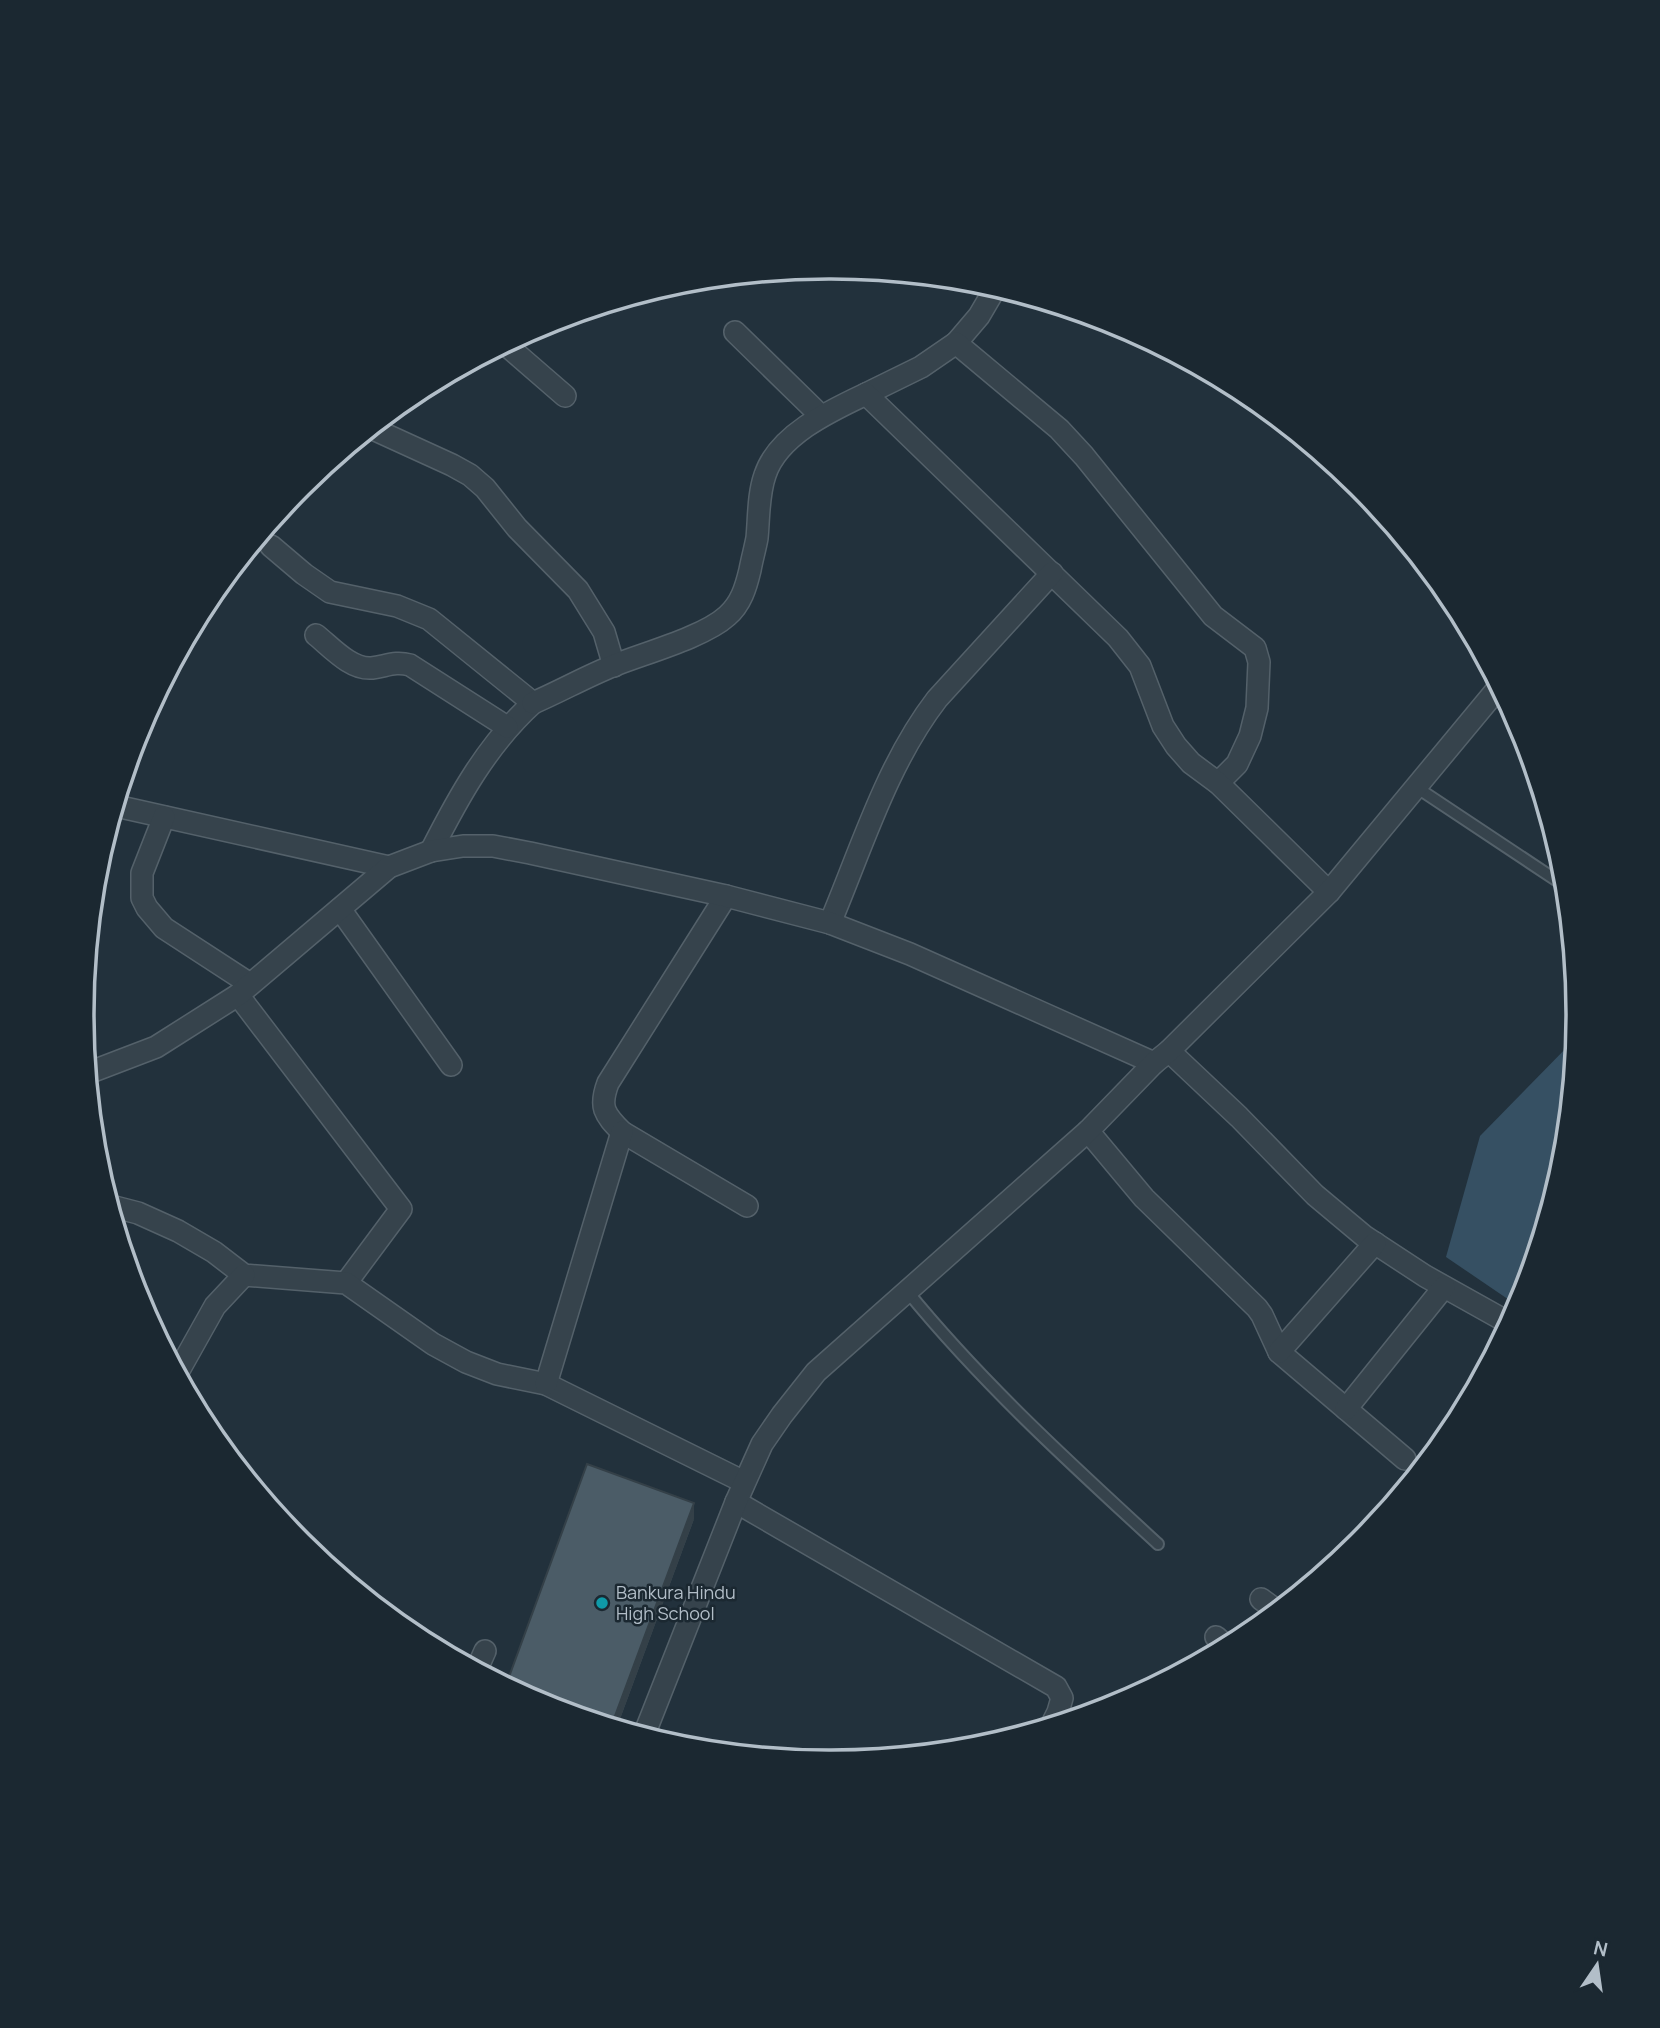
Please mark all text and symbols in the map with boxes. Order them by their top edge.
place label: Bankura Hindu High School [616,1580,736,1625]
marker: Bankura Hindu High School [594,1595,610,1611]
north arrow [1562,1930,1632,2000]
text: N [1591,1934,1610,1963]

